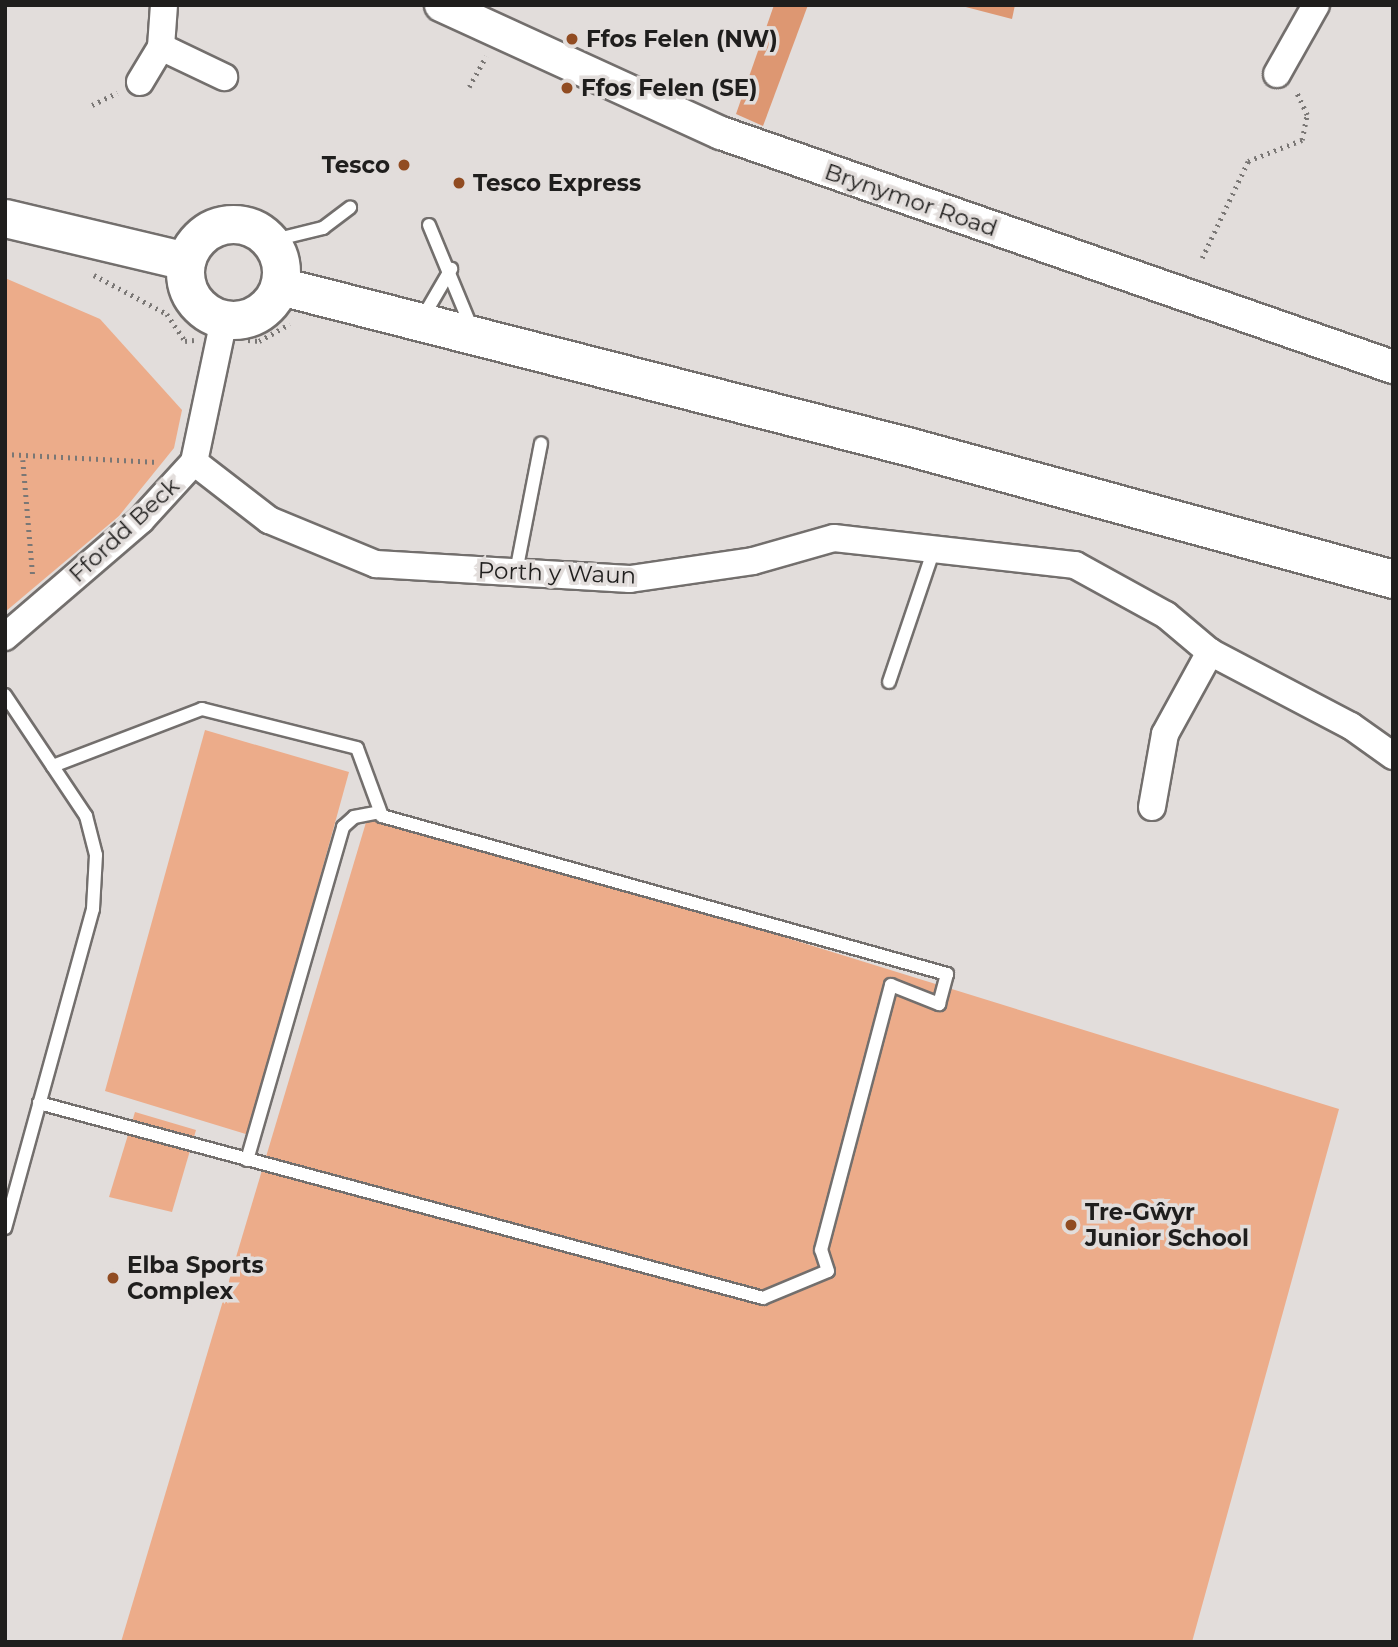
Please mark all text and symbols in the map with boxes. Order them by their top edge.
place label: Ffos Felen (NW) [586,25,778,53]
marker: Ffos Felen (NW) [564,31,580,47]
place label: Ffos Felen (SE) [581,74,758,102]
marker: Ffos Felen (SE) [559,80,575,96]
place label: Tesco [322,151,390,179]
marker: Tesco [396,157,412,173]
street label: Brynymor Road [821,158,1001,242]
place label: Tesco Express [473,169,641,197]
marker: Tesco Express [451,175,467,191]
street label: Ffordd Beck [63,472,185,588]
street label: Porth y Waun [477,556,637,590]
place label: Tre-Gŵyr Junior School [1085,1198,1249,1252]
marker: Tre-Gŵyr Junior School [1063,1217,1079,1233]
place label: Elba Sports Complex [127,1251,264,1305]
marker: Elba Sports Complex [105,1270,121,1286]

